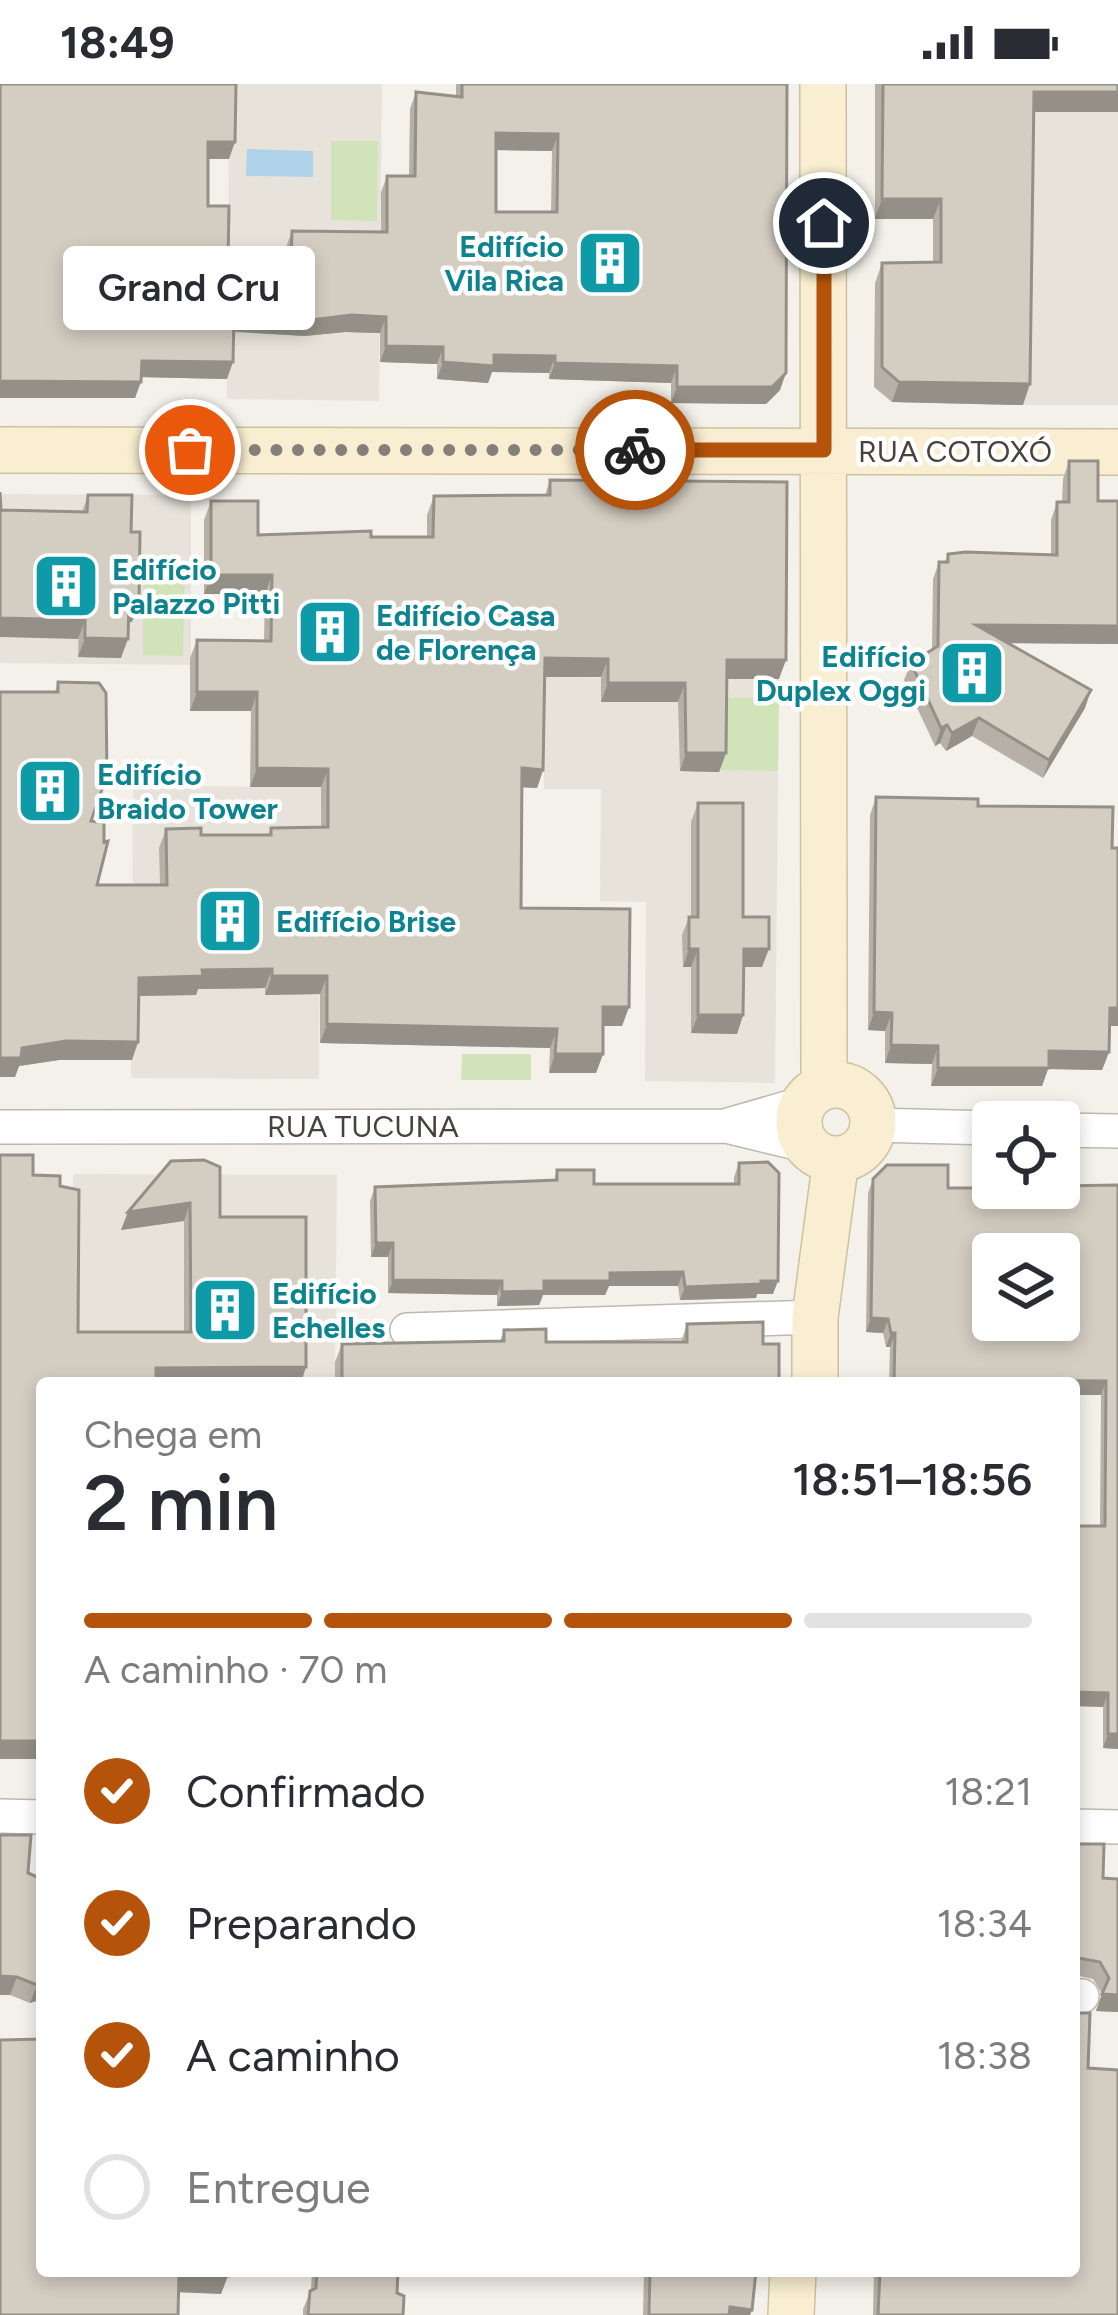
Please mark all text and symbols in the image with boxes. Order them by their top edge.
text: 18:49 [60,15,175,69]
pin [773,172,875,274]
icon: home [791,190,857,256]
place label: Edifício Vila Rica [444,228,564,299]
building icon: Edifício Vila Rica [575,228,645,298]
callout: Grand Cru [64,246,316,330]
text: Grand Cru [98,264,280,311]
courier [575,390,695,510]
pin [139,399,241,501]
icon: bag [157,417,223,483]
icon: bike [602,417,668,483]
street label: RUA COTOXÓ [858,433,1052,470]
building icon: Edifício Palazzo Pitti [31,551,101,621]
place label: Edifício Palazzo Pitti [112,551,280,622]
building icon: Edifício Casa de Florença [295,597,365,667]
place label: Edifício Casa de Florença [376,597,556,668]
place label: Edifício Duplex Oggi [756,638,926,709]
building icon: Edifício Duplex Oggi [937,638,1007,708]
building icon: Edifício Braido Tower [15,756,85,826]
place label: Edifício Braido Tower [97,756,278,827]
building icon: Edifício Brise [195,886,265,956]
place label: Edifício Brise [276,903,456,940]
map controls [972,1101,1080,1341]
button: locate [972,1101,1080,1209]
street label: RUA TUCUNA [267,1108,460,1145]
button: layers [972,1233,1080,1341]
building icon: Edifício Echelles [190,1275,260,1345]
place label: Edifício Echelles [272,1275,385,1346]
text: Chega em [84,1411,262,1458]
text: 18:51–18:56 [792,1452,1032,1506]
text: 2 min [84,1456,278,1550]
text: A caminho · 70 m [84,1646,387,1693]
icon: check [84,1758,150,1824]
text: Confirmado [186,1764,426,1818]
text: 18:21 [944,1768,1032,1815]
icon: check [84,1890,150,1956]
text: Preparando [186,1896,417,1950]
text: 18:34 [937,1900,1032,1947]
icon: check [84,2022,150,2088]
text: A caminho [186,2028,400,2082]
text: 18:38 [937,2032,1032,2079]
text: Entregue [186,2160,371,2214]

